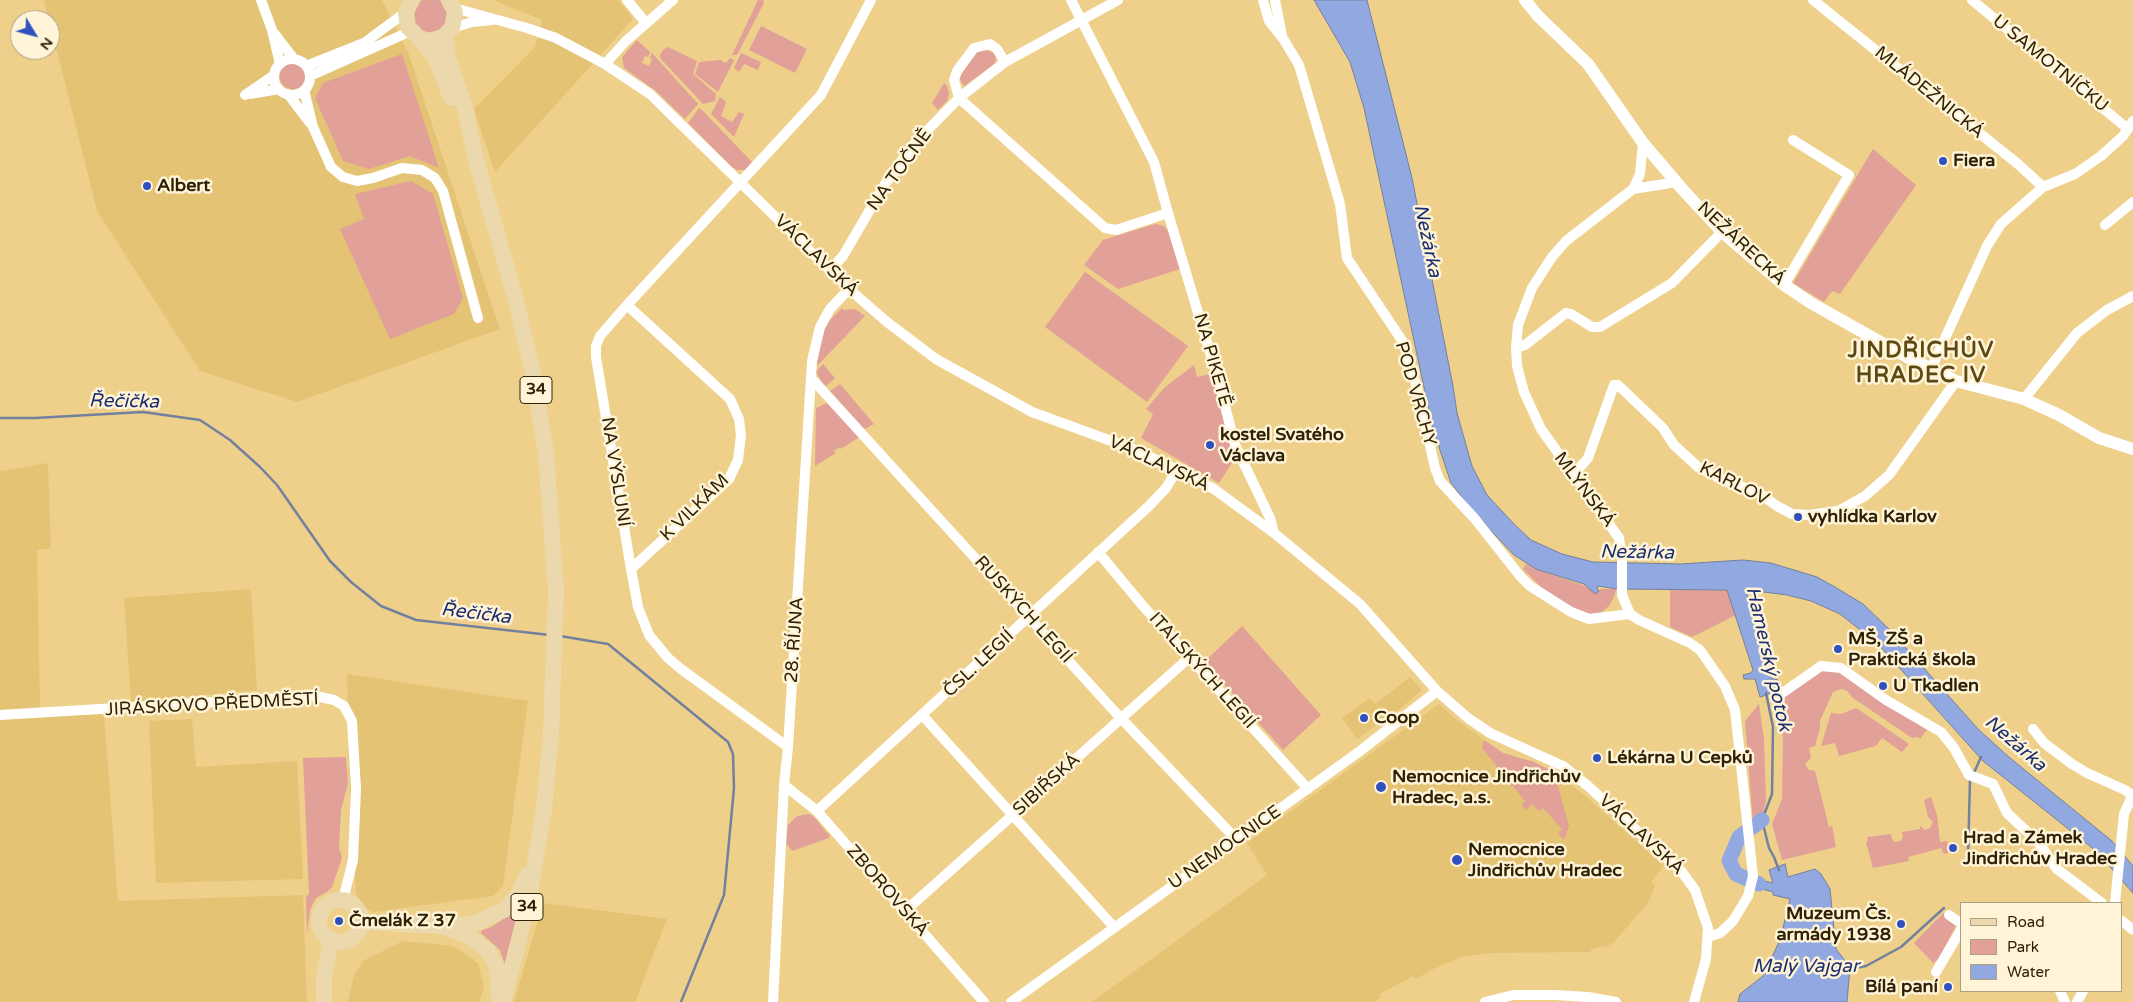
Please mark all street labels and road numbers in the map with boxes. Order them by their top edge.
street label: U SAMOTNÍČKU [1988,11,2112,117]
street label: MLÁDEŽNICKÁ [1870,42,1988,144]
street label: NA TOČNĚ [863,125,937,215]
street label: NEŽÁRECKÁ [1692,198,1790,290]
street label: VÁCLAVSKÁ [769,210,863,302]
street label: NA PIKETĚ [1188,311,1236,409]
street label: POD VRCHY [1390,339,1440,449]
road number: 34 [520,376,552,404]
street label: NA VÝSLUNÍ [596,416,634,528]
street label: VÁCLAVSKÁ [1105,431,1213,497]
street label: MLÝNSKÁ [1549,448,1619,532]
street label: KARLOV [1696,457,1772,511]
street label: K VILKÁM [656,470,734,546]
street label: RUSKÝCH LEGIÍ [969,552,1077,668]
street label: 28. ŘÍJNA [781,596,809,684]
street label: ITALSKÝCH LEGIÍ [1144,608,1260,734]
street label: ČSL. LEGIÍ [939,626,1019,702]
street label: JIRÁSKOVO PŘEDMĚSTÍ [105,689,319,721]
street label: SIBIŘSKÁ [1009,749,1085,821]
street label: VÁCLAVSKÁ [1594,790,1688,880]
street label: U NEMOCNICE [1165,801,1285,895]
street label: ZBOROVSKÁ [841,841,933,941]
road number: 34 [511,894,543,920]

